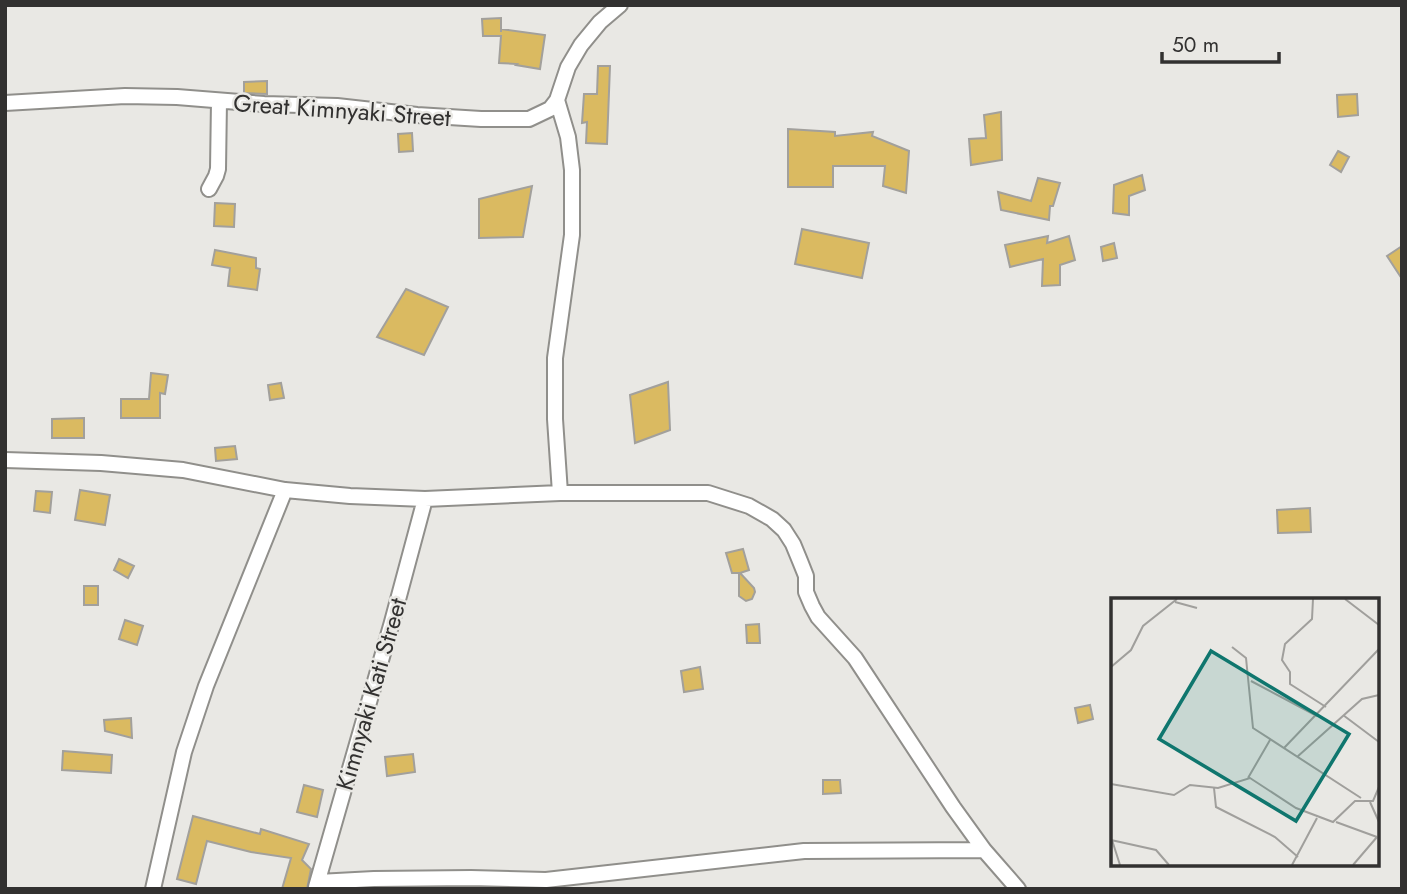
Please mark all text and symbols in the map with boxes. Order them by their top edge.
scale bar [1162,21,1279,65]
text: 50 m [1172,30,1219,60]
street label: Great Kimnyaki Street [232,85,452,135]
street label: Kimnyaki Kati Street [327,593,415,794]
inset map [1111,598,1379,866]

